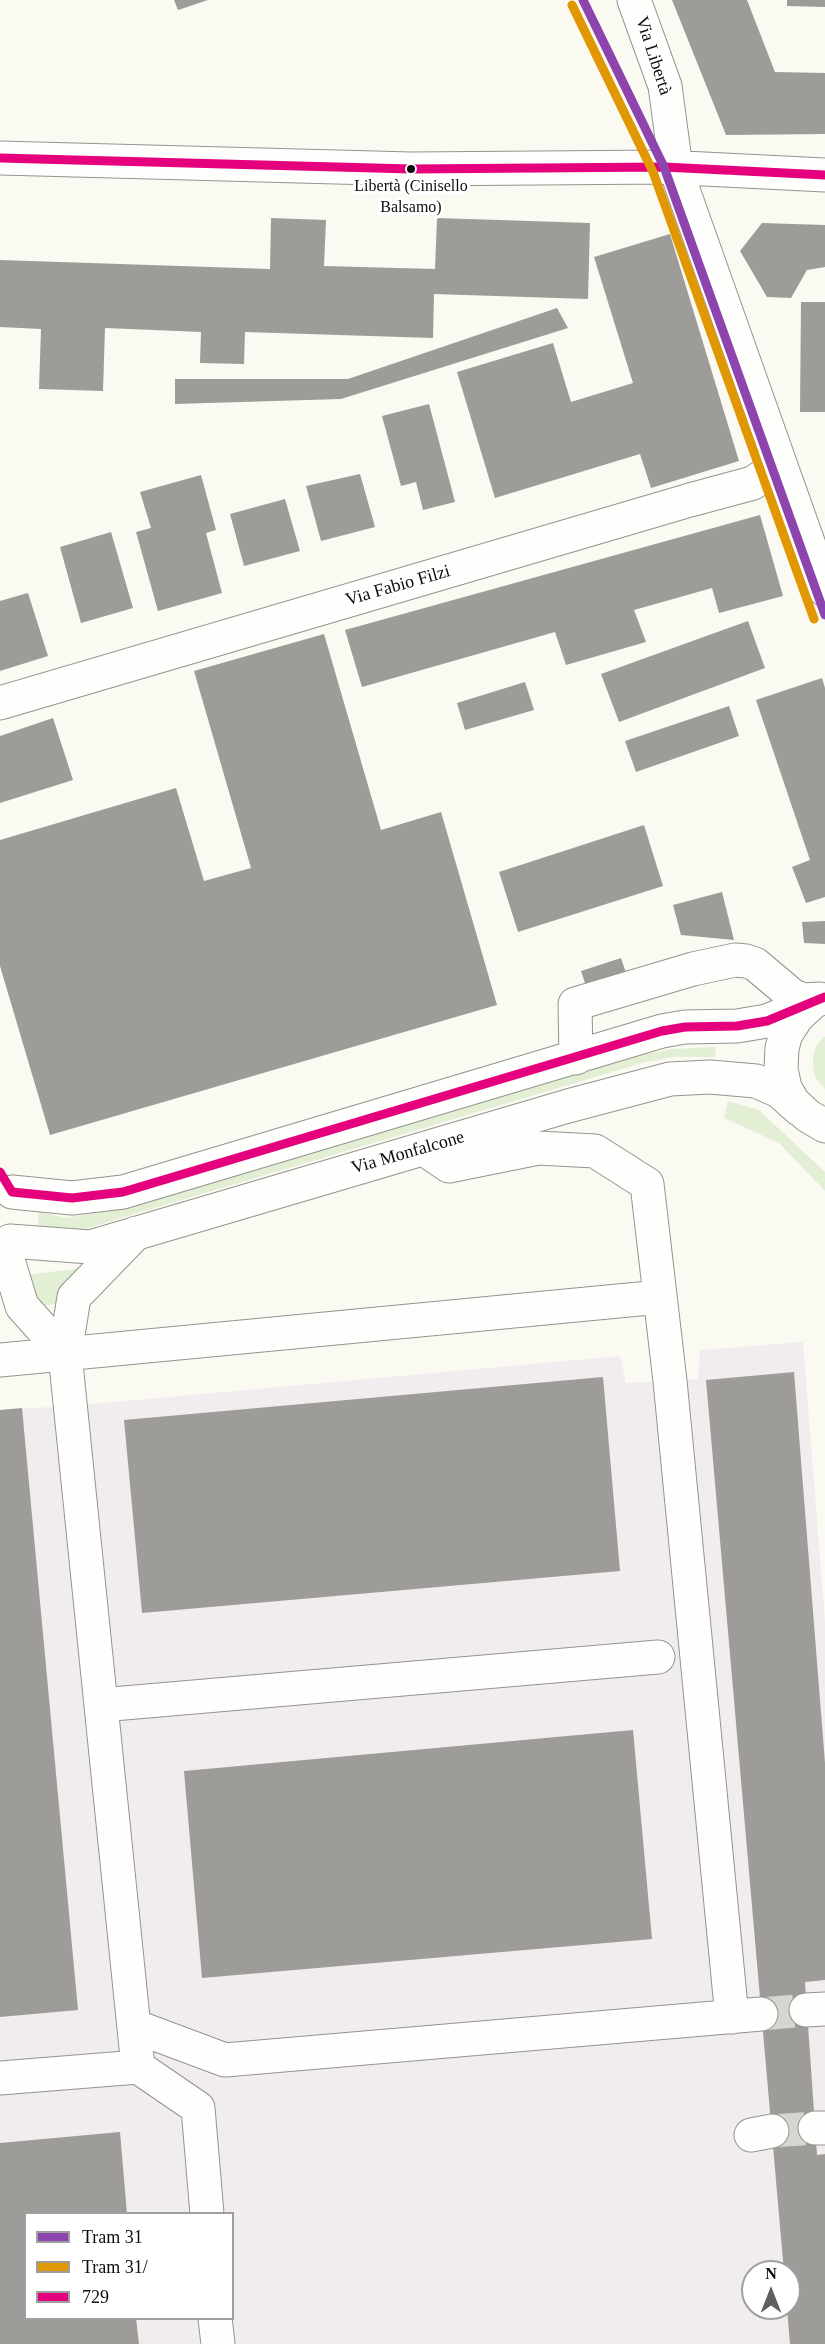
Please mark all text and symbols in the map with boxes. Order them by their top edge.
street label: Via Libertà [630,14,676,98]
marker: Libertà (Cinisello Balsamo) [405,163,417,175]
place label: Libertà (Cinisello Balsamo) [354,177,468,215]
street label: Via Fabio Filzi [343,561,453,611]
street label: Via Monfalcone [349,1127,467,1179]
legend [24,2212,234,2320]
text: Tram 31 [82,2227,143,2247]
text: Tram 31/ [82,2257,148,2277]
north arrow [741,2260,801,2320]
text: N [765,2265,777,2282]
text: 729 [82,2287,109,2307]

